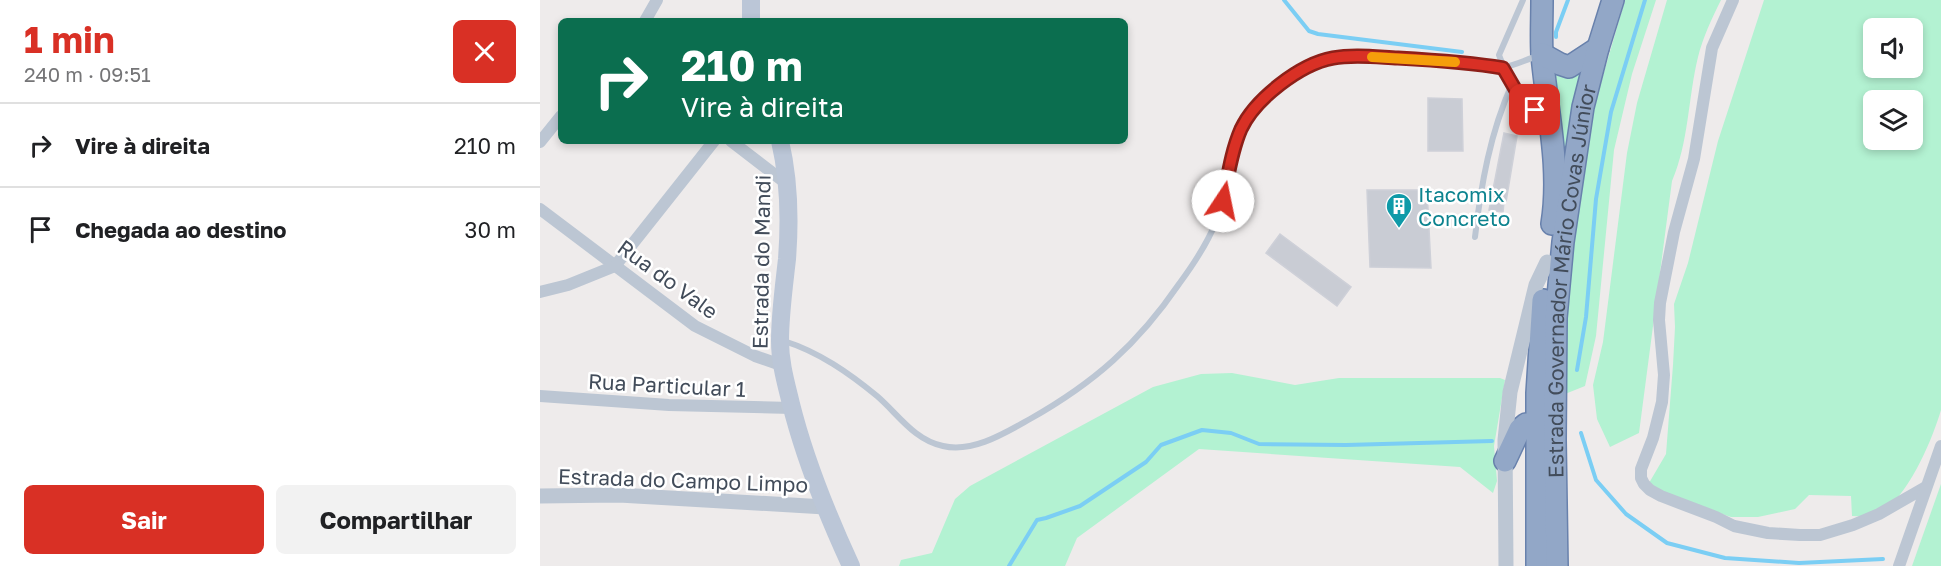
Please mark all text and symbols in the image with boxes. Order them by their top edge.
text: 1 min [24,18,115,61]
map controls [1863,18,1923,150]
button: sound [1863,18,1923,78]
button: close [453,20,516,83]
text: 210 m [681,40,803,90]
icon: right [582,42,660,120]
text: 240 m · 09:51 [24,62,151,86]
street label: Estrada Governador Mário Covas Júnior [1542,81,1601,478]
pin [1509,84,1560,135]
button: layers [1863,90,1923,150]
text: Vire à direita [681,91,844,123]
icon: arrive [1518,93,1551,126]
icon: right [24,129,57,162]
text: Vire à direita [75,132,210,159]
text: 210 m [454,132,516,159]
position arrow [1191,169,1255,233]
street label: Estrada do Mandi [746,175,776,349]
place label: Itacomix Concreto [1418,181,1510,231]
building icon: Itacomix Concreto [1384,191,1414,229]
icon: arrive [24,213,57,246]
text: Chegada ao destino [75,216,287,243]
text: 30 m [465,216,516,243]
street label: Rua do Vale [613,234,723,324]
street label: Rua Particular 1 [587,368,747,402]
street label: Estrada do Campo Limpo [558,463,808,497]
button: Sair [24,485,264,554]
button: Compartilhar [276,485,516,554]

